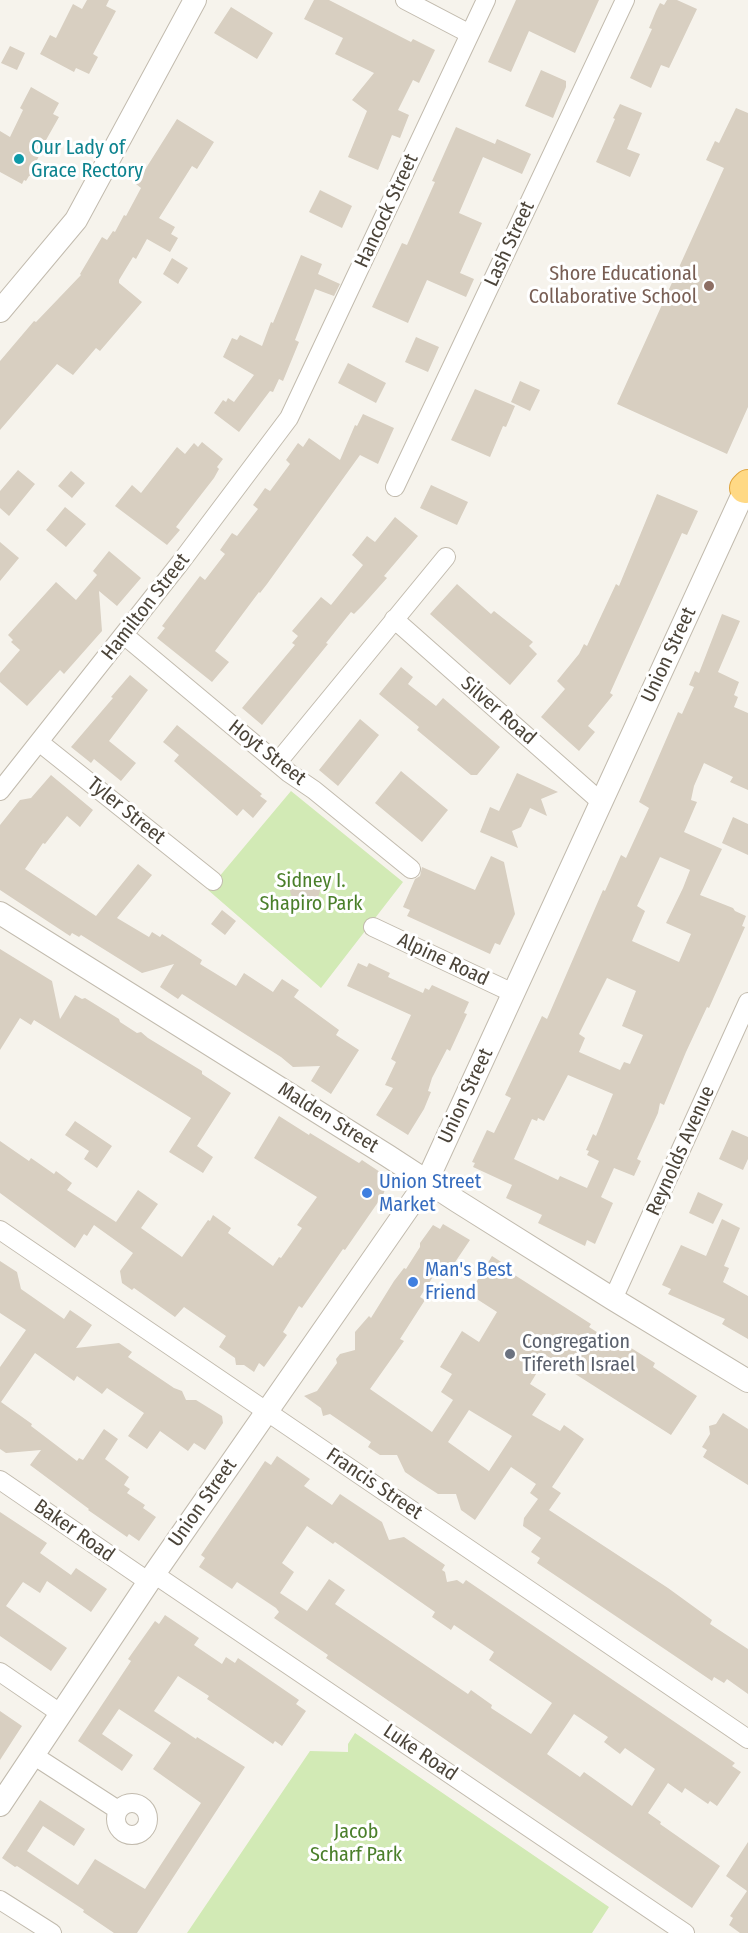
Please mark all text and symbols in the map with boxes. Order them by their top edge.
place label: Our Lady of Grace Rectory [31,136,143,183]
street label: Hancock Street [350,150,424,272]
marker: Our Lady of Grace Rectory [12,152,26,166]
street label: Lash Street [480,198,540,290]
place label: Shore Educational Collaborative School [529,262,697,309]
marker: Shore Educational Collaborative School [702,279,716,293]
street label: Hamilton Street [97,549,195,665]
street label: Union Street [637,604,701,706]
street label: Silver Road [455,672,541,750]
street label: Hoyt Street [223,715,311,791]
street label: Tyler Street [82,772,170,850]
park label: Sidney I. Shapiro Park [259,869,363,916]
street label: Alpine Road [393,928,493,992]
street label: Union Street [434,1045,498,1147]
street label: Malden Street [273,1078,383,1158]
street label: Reynolds Avenue [642,1082,720,1220]
place label: Union Street Market [379,1170,481,1217]
marker: Union Street Market [360,1186,374,1200]
place label: Man's Best Friend [425,1258,512,1305]
marker: Man's Best Friend [406,1275,420,1289]
place label: Congregation Tifereth Israel [522,1330,635,1377]
marker: Congregation Tifereth Israel [503,1347,517,1361]
street label: Francis Street [321,1443,427,1525]
street label: Union Street [164,1454,242,1552]
street label: Baker Road [29,1495,119,1567]
street label: Luke Road [378,1720,462,1786]
park label: Jacob Scharf Park [310,1820,402,1867]

